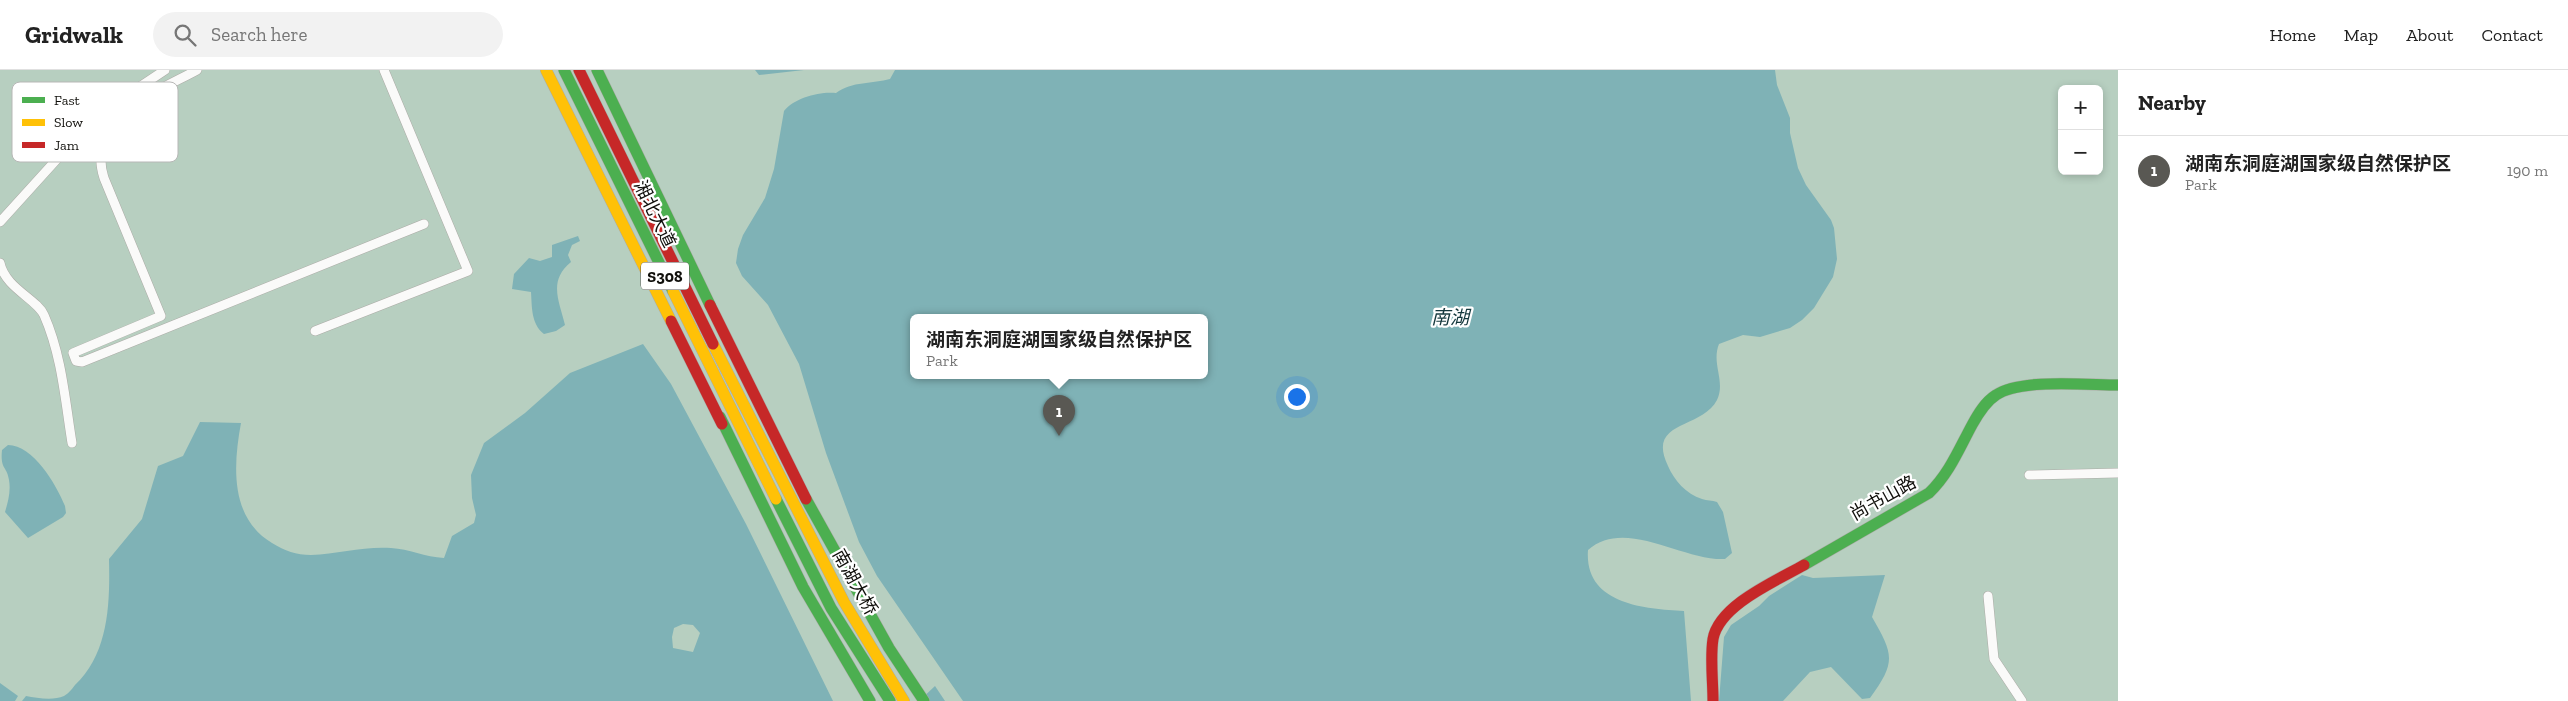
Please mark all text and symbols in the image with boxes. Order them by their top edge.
search box [153,12,503,57]
text: Gridwalk [25,20,123,49]
icon: search [171,21,199,49]
text: Search here [211,23,307,46]
text: Home [2269,24,2316,46]
text: Map [2344,24,2378,46]
text: About [2406,24,2453,46]
text: Contact [2481,24,2543,46]
legend [12,82,178,162]
map controls [2058,85,2103,175]
button: + [2058,85,2103,130]
text: Nearby [2138,90,2206,115]
text: Fast [54,92,81,109]
text: Slow [54,114,83,131]
button: − [2058,130,2103,175]
text: Jam [54,137,79,154]
text: 湖南东洞庭湖国家级自然保护区 [2185,152,2451,175]
text: 1 [2151,161,2157,180]
text: 190 m [2507,161,2548,180]
text: Park [2185,175,2217,194]
street label: 湘北大道 [629,177,681,251]
road number: S308 [641,262,689,290]
water label: 南湖 [1431,306,1472,329]
popup [910,314,1208,379]
text: 湖南东洞庭湖国家级自然保护区 [926,328,1192,351]
text: Park [926,351,958,370]
your location [1284,384,1310,410]
pin: 1 [1043,395,1075,436]
street label: 尚书山路 [1846,471,1920,525]
street label: 南湖大桥 [828,545,882,619]

